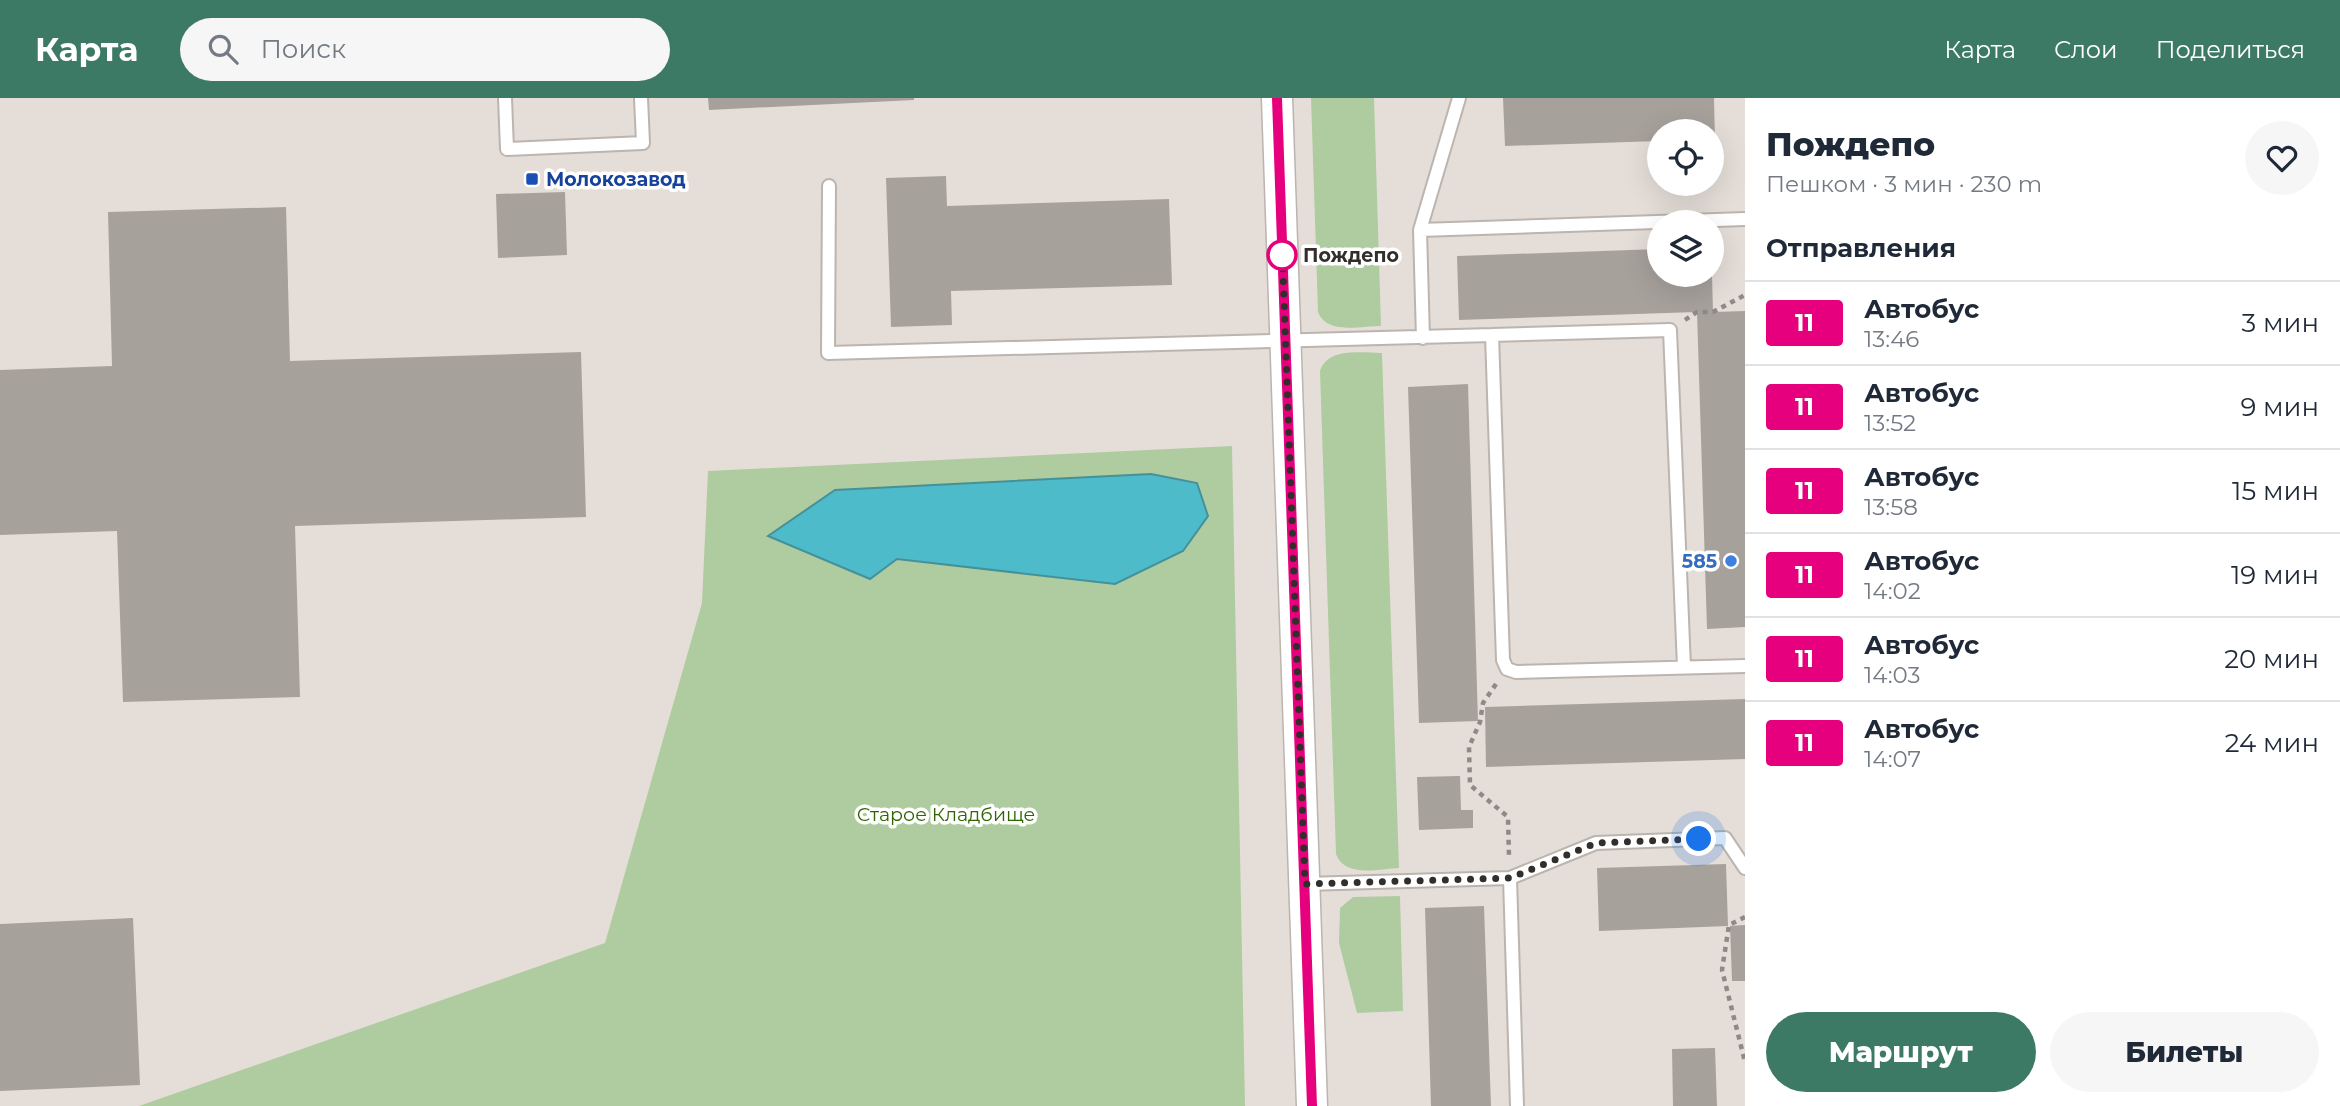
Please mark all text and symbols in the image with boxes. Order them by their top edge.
search box [180,18,670,81]
text: Карта [35,29,138,69]
icon: search [204,30,242,68]
text: Поиск [260,33,346,65]
text: Карта [1944,35,2016,64]
text: Слои [2054,35,2118,64]
text: Поделиться [2156,35,2305,64]
map controls [1647,119,1724,287]
button: locate [1647,119,1724,196]
button: heart [2245,121,2319,195]
text: Пождепо [1766,124,1935,164]
place label: Молокозавод [546,168,686,191]
text: Пешком · 3 мин · 230 m [1766,170,2042,198]
marker: Молокозавод [524,171,540,187]
button: layers [1647,210,1724,287]
text: Отправления [1766,232,1956,264]
marker: Пождепо [1267,240,1297,270]
place label: Пождепо [1303,244,1399,267]
text: Автобус [1864,293,1979,325]
text: 3 мин [2242,307,2319,339]
text: 11 [1795,308,1814,337]
text: 13:46 [1864,325,1919,353]
text: Автобус [1864,377,1979,409]
text: 9 мин [2240,391,2319,423]
text: 11 [1795,392,1814,421]
text: 13:52 [1864,409,1916,437]
text: Автобус [1864,461,1979,493]
text: 15 мин [2232,475,2319,507]
text: 11 [1795,476,1814,505]
text: 13:58 [1864,493,1918,521]
text: Автобус [1864,545,1979,577]
place label: 585 [1682,550,1717,573]
marker: 585 [1723,553,1739,569]
text: 19 мин [2231,559,2319,591]
text: 11 [1795,560,1814,589]
text: 14:02 [1864,577,1921,605]
text: Автобус [1864,629,1979,661]
text: 20 мин [2224,643,2319,675]
text: 11 [1795,644,1814,673]
text: 14:03 [1864,661,1921,689]
text: Автобус [1864,713,1979,745]
text: 24 мин [2225,727,2319,759]
text: 11 [1795,728,1814,757]
text: 14:07 [1864,745,1921,773]
park label: Старое Кладбище [857,803,1035,826]
your location [1681,821,1716,856]
button: Маршрут [1766,1012,2036,1092]
button: Билеты [2050,1012,2319,1092]

